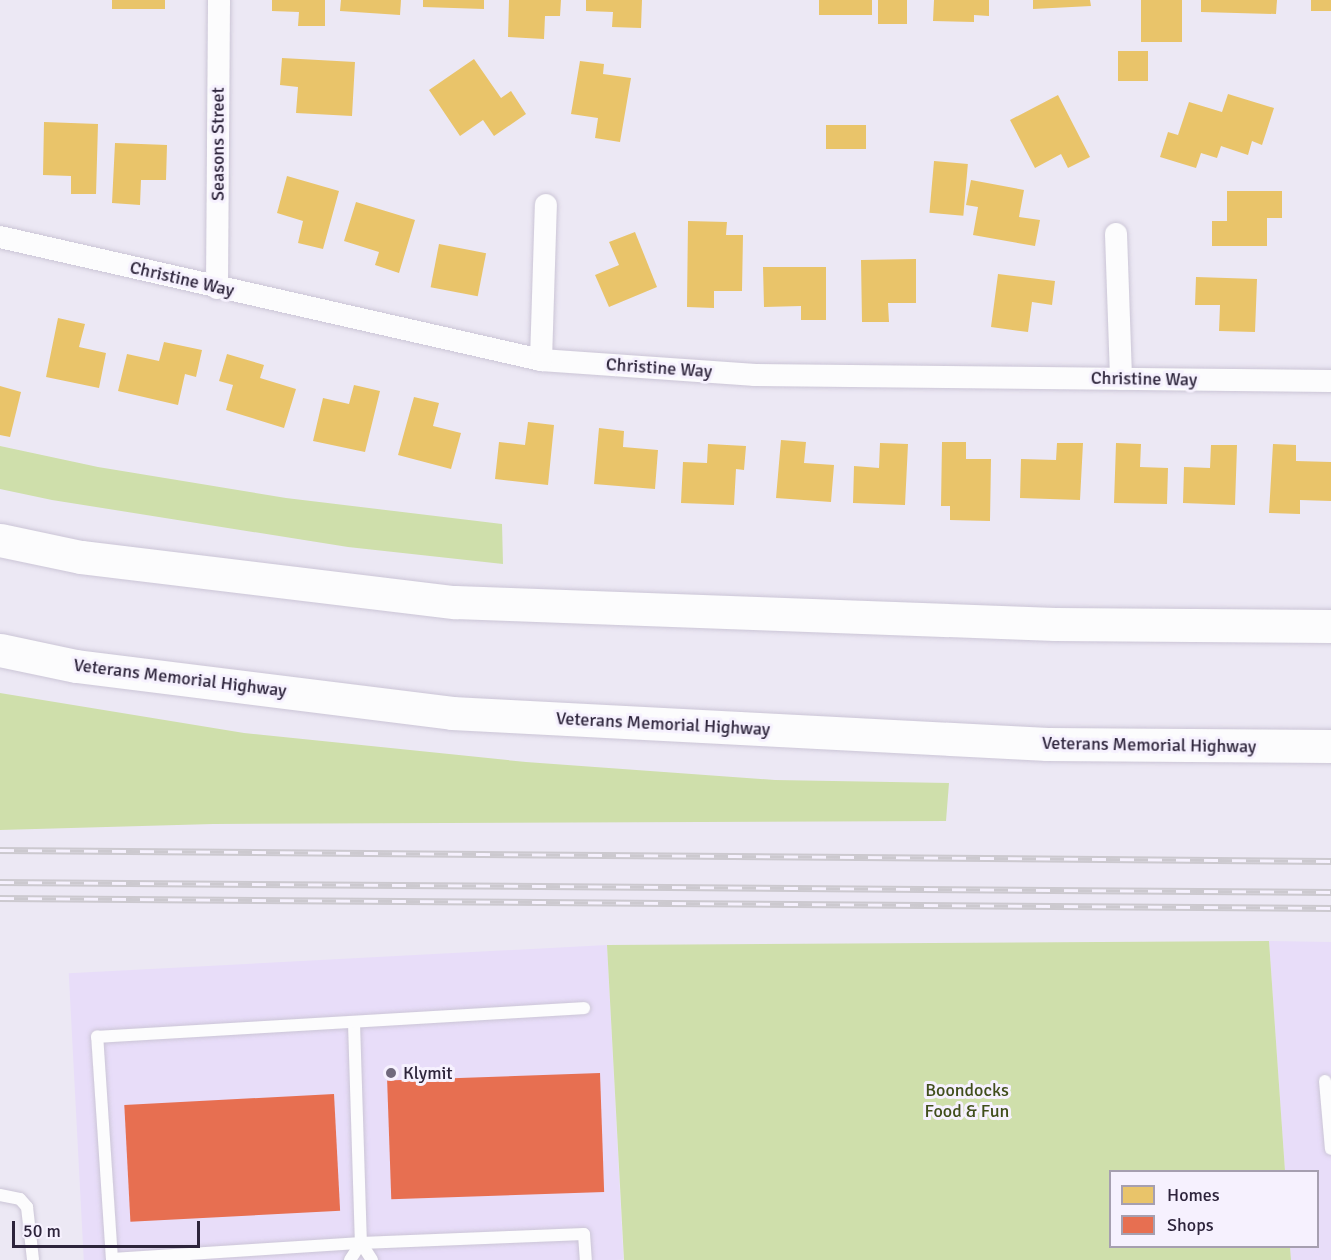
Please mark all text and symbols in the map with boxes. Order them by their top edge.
street label: Seasons Street [207,87,229,201]
street label: Christine Way [128,257,236,301]
street label: Christine Way [605,354,713,382]
street label: Christine Way [1091,367,1197,391]
street label: Veterans Memorial Highway [72,654,288,702]
street label: Veterans Memorial Highway [555,708,771,740]
street label: Veterans Memorial Highway [1042,732,1256,758]
place label: Klymit [403,1062,453,1084]
marker: Klymit [384,1066,398,1080]
park label: Boondocks Food & Fun [925,1080,1009,1122]
legend [1109,1170,1319,1248]
text: Homes [1167,1184,1220,1206]
scale bar [15,1209,202,1247]
text: Shops [1167,1214,1214,1236]
text: 50 m [23,1220,61,1242]

